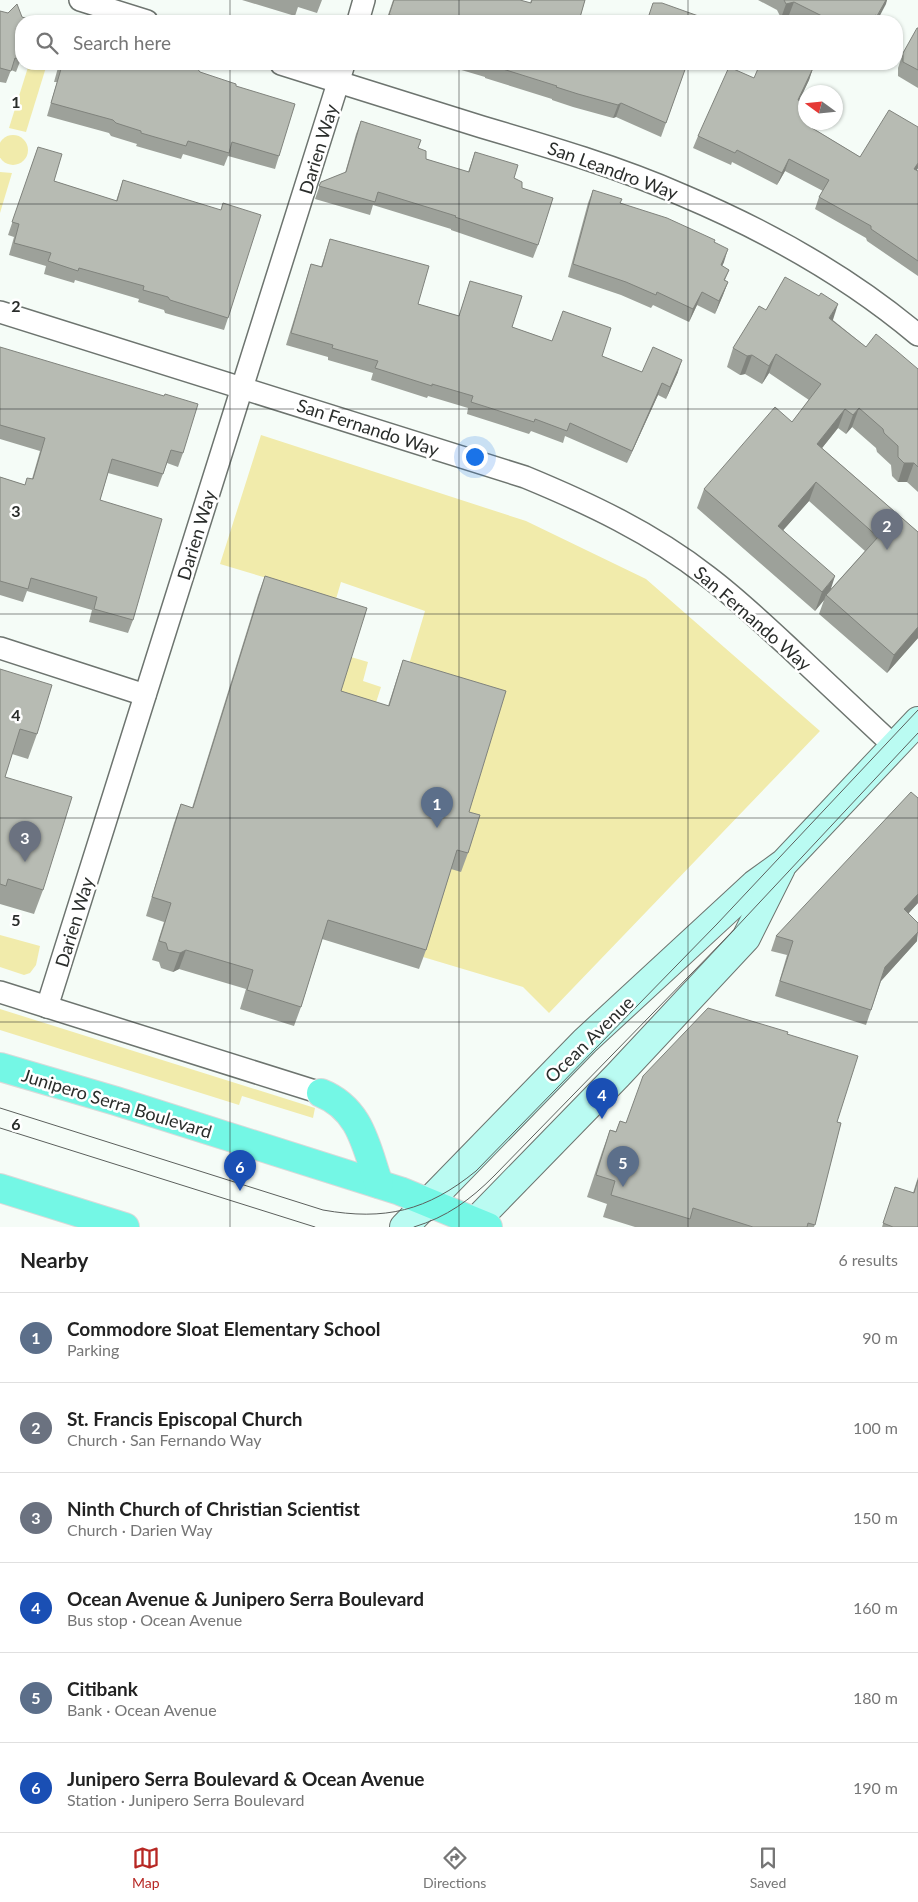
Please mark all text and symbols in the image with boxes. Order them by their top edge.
search box [15,15,903,70]
icon: search [33,29,61,57]
text: Search here [73,31,171,54]
north arrow [798,85,843,130]
text: 1 [11,92,21,111]
street label: Darien Way [294,101,342,197]
street label: San Leandro Way [545,136,682,204]
text: 2 [11,296,21,315]
street label: San Fernando Way [294,394,442,461]
your location [462,444,488,470]
street label: Darien Way [172,487,220,583]
text: 3 [11,501,21,520]
pin: 2 [871,509,903,550]
street label: San Fernando Way [690,561,817,675]
text: 4 [11,705,21,724]
pin: 1 [421,787,453,828]
pin: 3 [9,821,41,862]
street label: Darien Way [50,874,98,970]
text: 5 [11,910,21,929]
street label: Ocean Avenue [540,991,638,1087]
street label: Junipero Serra Boulevard [19,1064,215,1142]
pin: 4 [586,1078,618,1119]
text: 6 [11,1114,21,1133]
pin: 5 [607,1146,639,1187]
pin: 6 [224,1150,256,1191]
text: Nearby [20,1247,88,1272]
text: 6 results [838,1250,898,1269]
text: Commodore Sloat Elementary School [67,1317,381,1340]
text: 1 [31,1328,41,1347]
text: 90 m [862,1328,898,1347]
text: Parking [67,1340,119,1359]
text: St. Francis Episcopal Church [67,1407,303,1430]
text: 2 [31,1418,41,1437]
text: 100 m [853,1418,898,1437]
text: Church · San Fernando Way [67,1430,262,1449]
text: Ninth Church of Christian Scientist [67,1497,360,1520]
text: 3 [31,1508,41,1527]
text: 150 m [853,1508,898,1527]
text: Church · Darien Way [67,1520,212,1539]
text: Ocean Avenue & Junipero Serra Boulevard [67,1587,424,1610]
text: 4 [31,1598,41,1617]
text: 160 m [853,1598,898,1617]
text: Bus stop · Ocean Avenue [67,1610,242,1629]
text: Citibank [67,1677,138,1700]
text: 5 [31,1688,41,1707]
text: 180 m [853,1688,898,1707]
text: Bank · Ocean Avenue [67,1700,217,1719]
text: Junipero Serra Boulevard & Ocean Avenue [67,1767,425,1790]
text: 6 [31,1778,41,1797]
text: 190 m [853,1778,898,1797]
text: Station · Junipero Serra Boulevard [67,1790,304,1809]
tab: Map [132,1844,160,1891]
tab: Directions [423,1844,486,1891]
tab: Saved [750,1844,786,1891]

